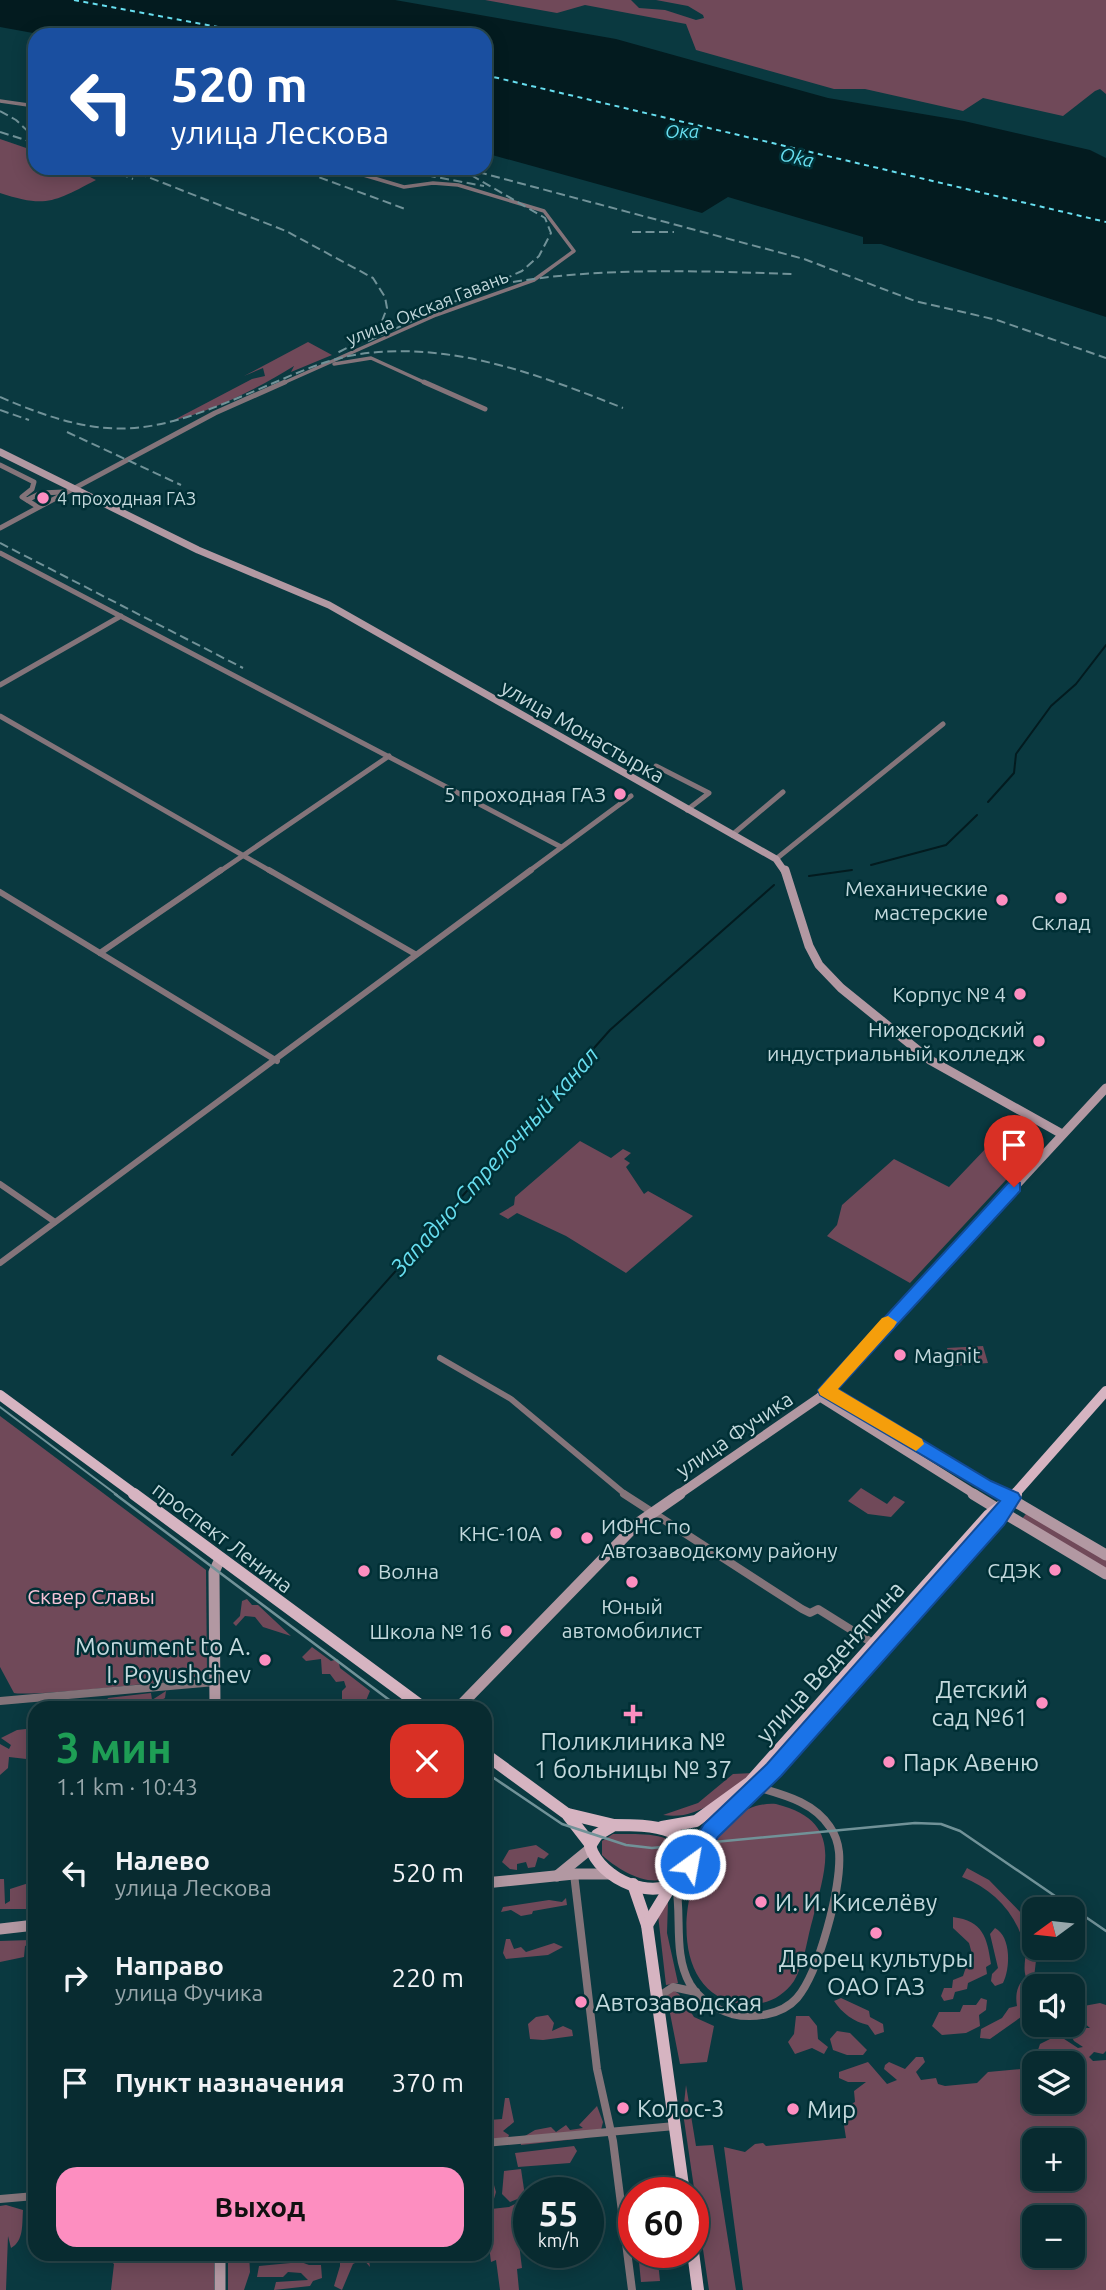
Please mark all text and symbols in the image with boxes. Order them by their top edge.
icon: left [56,56,147,147]
text: 520 m [171,56,308,111]
text: улица Лескова [171,114,389,150]
water label: Ока [665,120,699,142]
water label: Oka [778,142,816,172]
street label: улица Окская Гавань [343,265,511,349]
place label: 4 проходная ГАЗ [57,488,196,508]
marker: 4 проходная ГАЗ [35,490,51,506]
street label: улица Монастырка [497,674,669,788]
place label: 5 проходная ГАЗ [444,782,606,806]
marker: 5 проходная ГАЗ [612,786,628,802]
place label: Механические мастерские [845,876,988,924]
marker: Склад [1053,890,1069,906]
marker: Механические мастерские [994,892,1010,908]
place label: Склад [1031,910,1091,934]
place label: Корпус № 4 [892,982,1006,1006]
marker: Корпус № 4 [1012,986,1028,1002]
place label: Нижегородский индустриальный колледж [767,1017,1025,1065]
marker: Нижегородский индустриальный колледж [1031,1033,1047,1049]
water label: Западно-Стрелочный канал [384,1042,603,1281]
pin [984,1115,1044,1187]
icon: arrive [995,1126,1033,1164]
place label: Magnit [914,1343,980,1367]
marker: Magnit [892,1347,908,1363]
street label: улица Фучика [671,1386,797,1482]
street label: проспект Ленина [148,1477,298,1597]
place label: ИФНС по Автозаводскому району [601,1514,838,1562]
place label: КНС-10А [459,1521,542,1545]
marker: КНС-10А [548,1525,564,1541]
marker: ИФНС по Автозаводскому району [579,1530,595,1546]
place label: СДЭК [987,1558,1041,1582]
place label: Волна [378,1559,439,1583]
marker: СДЭК [1047,1562,1063,1578]
marker: Волна [356,1563,372,1579]
marker: Юный автомобилист [624,1574,640,1590]
street label: улица Веденяпина [750,1576,910,1748]
park label: Сквер Славы [27,1584,155,1608]
place label: Юный автомобилист [562,1594,703,1642]
place label: Школа № 16 [369,1619,492,1643]
marker: Школа № 16 [498,1623,514,1639]
place label: Monument to A. I. Poyushchev [75,1633,251,1688]
marker: Monument to A. I. Poyushchev [257,1652,273,1668]
place label: Детский сад №61 [931,1676,1028,1731]
marker: Детский сад №61 [1034,1695,1050,1711]
marker: Поликлиника № 1 больницы № 37 [623,1704,643,1724]
text: 3 мин [56,1724,172,1771]
button: close [390,1724,464,1798]
place label: Поликлиника № 1 больницы № 37 [534,1728,732,1783]
place label: Парк Авеню [903,1749,1039,1776]
marker: Парк Авеню [881,1754,897,1770]
text: 1.1 km · 10:43 [56,1774,198,1799]
position arrow [653,1827,727,1901]
text: Налево [115,1846,210,1875]
icon: left [56,1854,94,1892]
text: 520 m [392,1858,464,1887]
text: улица Лескова [115,1875,272,1900]
place label: И. И. Киселёву [775,1889,938,1916]
marker: И. И. Киселёву [753,1894,769,1910]
north arrow [1022,1897,1085,1960]
map controls [1022,1897,1085,2268]
marker: Дворец культуры ОАО ГАЗ [868,1925,884,1941]
place label: Дворец культуры ОАО ГАЗ [779,1945,973,2000]
text: Направо [115,1951,224,1980]
icon: right [56,1959,94,1997]
text: 220 m [392,1963,464,1992]
button: sound [1022,1974,1085,2037]
text: улица Фучика [115,1980,263,2005]
place label: Автозаводская [595,1989,762,2016]
marker: Автозаводская [573,1994,589,2010]
button: layers [1022,2051,1085,2114]
icon: arrive [56,2064,94,2102]
text: Пункт назначения [115,2068,345,2097]
text: 370 m [392,2068,464,2097]
place label: Колос-3 [637,2095,725,2122]
place label: Мир [807,2096,856,2123]
marker: Колос-3 [615,2100,631,2116]
marker: Мир [785,2101,801,2117]
button: + [1022,2128,1085,2191]
button: Выход [56,2167,464,2247]
speed limit sign: 60 [618,2177,709,2268]
text: 55 [539,2193,578,2233]
button: − [1022,2205,1085,2268]
text: km/h [538,2230,579,2250]

